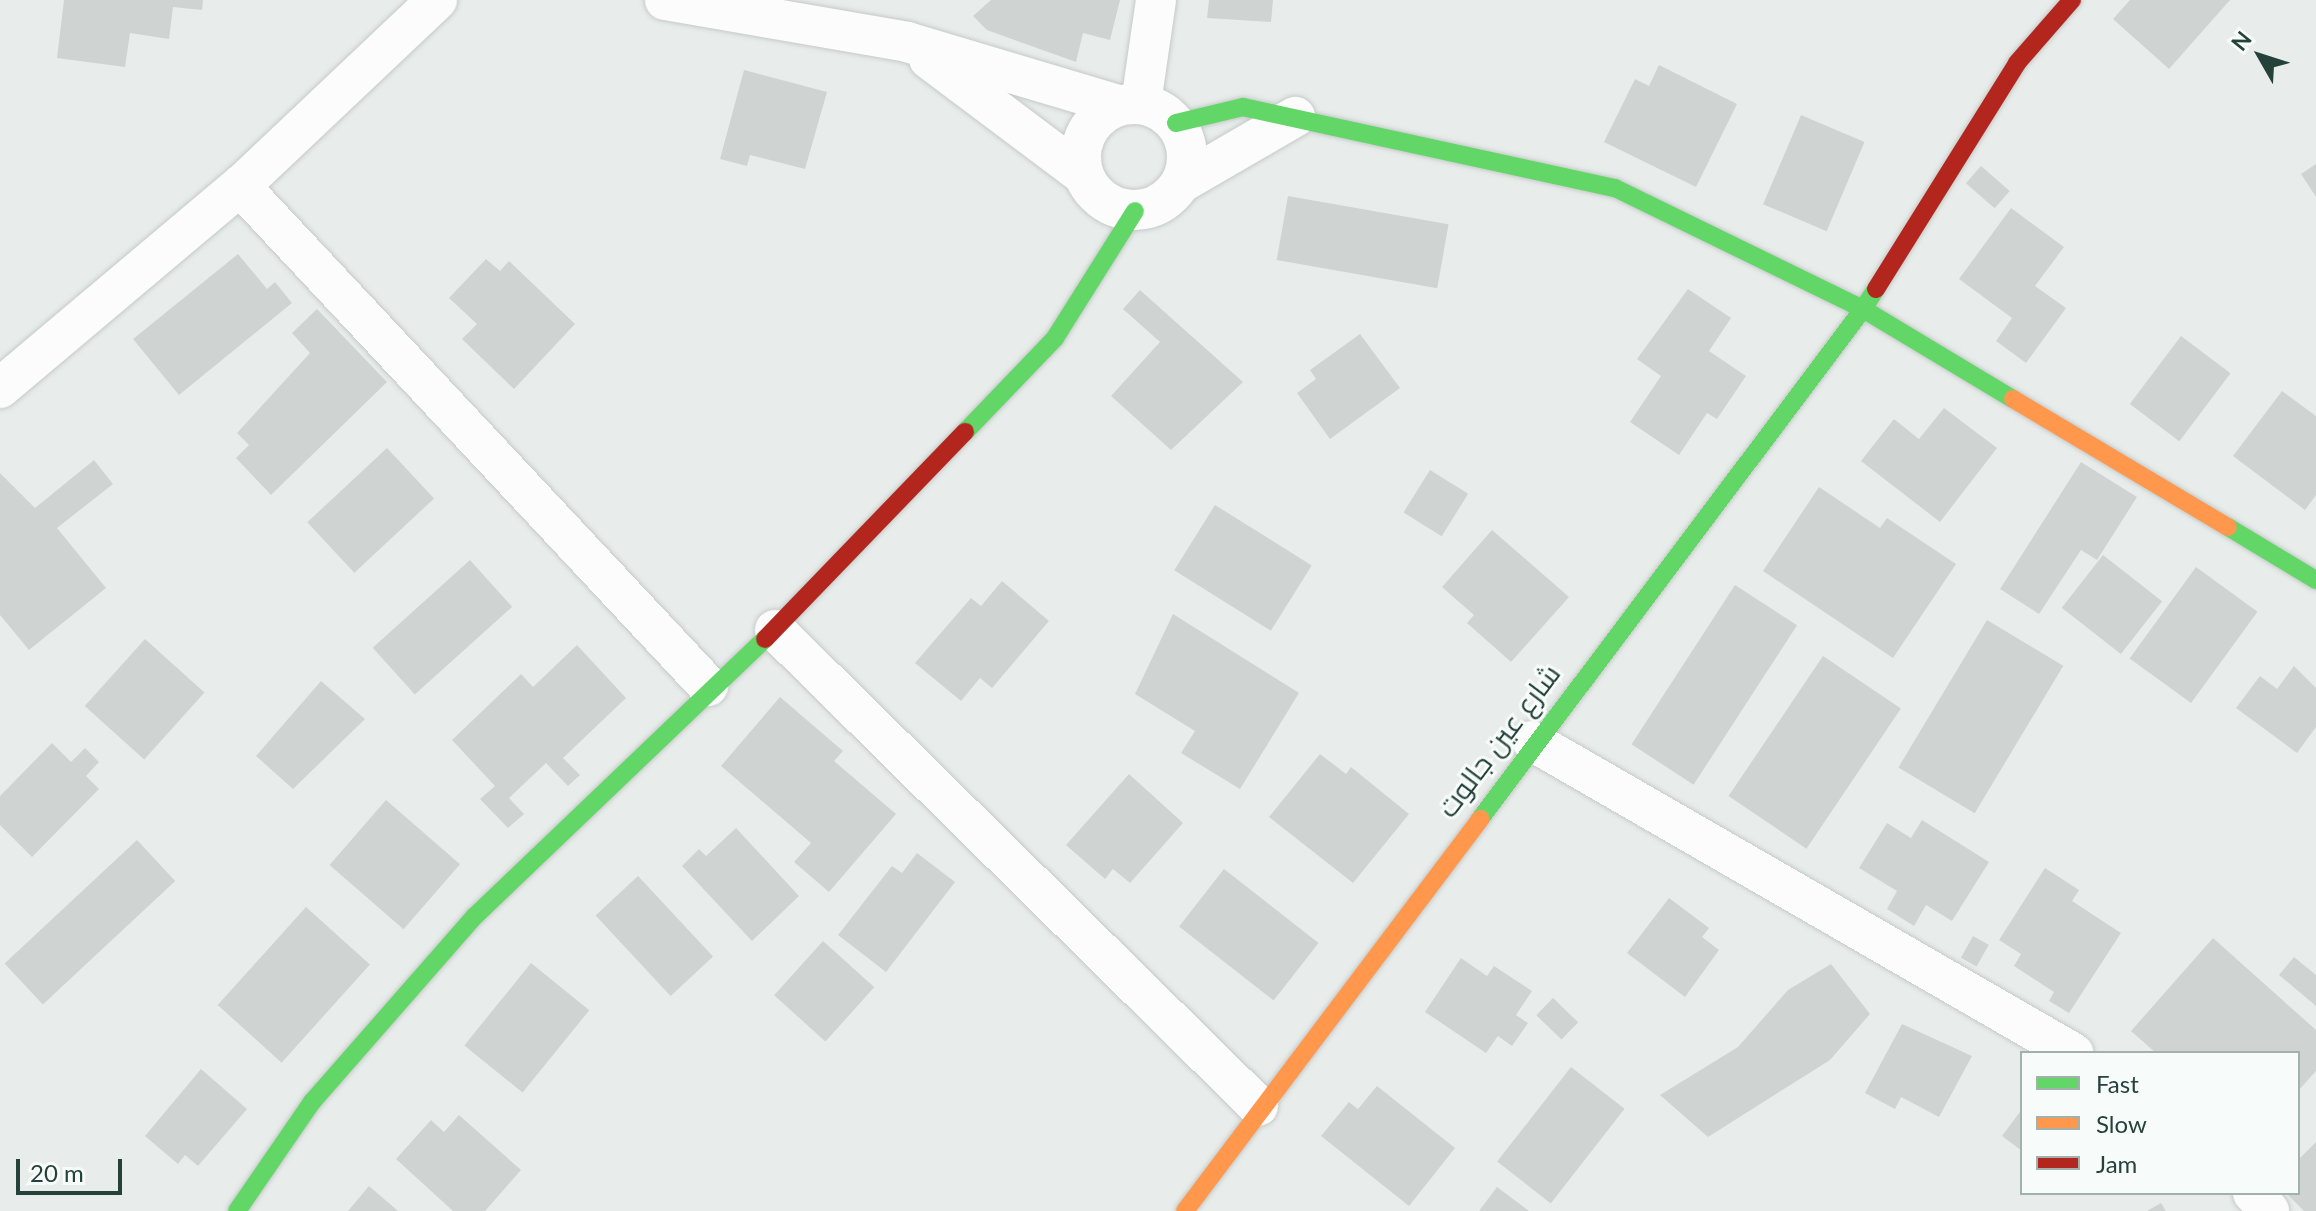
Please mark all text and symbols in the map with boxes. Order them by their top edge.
north arrow [2220,16,2300,96]
text: N [2225,26,2257,56]
street label: شارع عين جالوت [1430,657,1566,823]
legend [2020,1051,2300,1195]
text: Fast [2096,1069,2139,1098]
text: Slow [2096,1109,2147,1138]
scale bar [20,1143,126,1193]
text: Jam [2096,1149,2137,1178]
text: 20 m [30,1158,84,1187]

